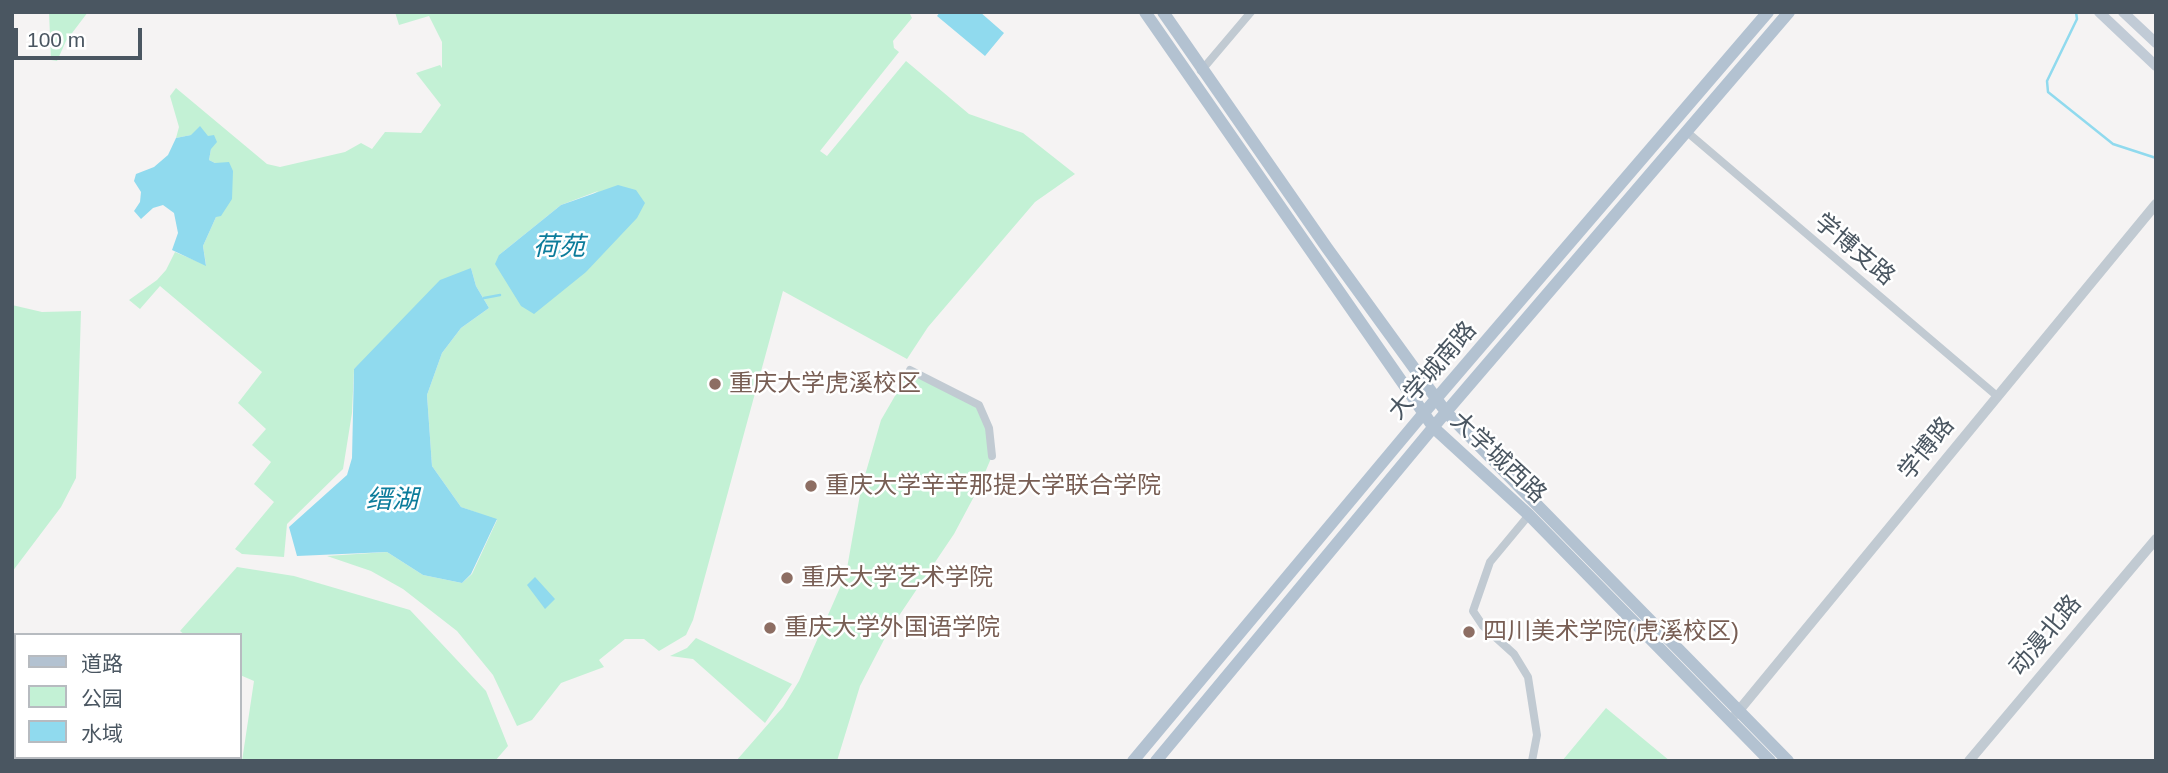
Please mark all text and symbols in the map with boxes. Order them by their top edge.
scale bar [18,14,145,58]
text: 100 m [27,28,85,51]
street label: 学博支路 [1808,208,1900,292]
water label: 荷苑 [533,232,585,264]
street label: 大学城南路 [1383,316,1483,426]
place label: 重庆大学虎溪校区 [729,370,921,398]
marker: 重庆大学虎溪校区 [707,376,723,392]
street label: 大学城西路 [1444,407,1552,509]
street label: 学博路 [1893,412,1961,486]
place label: 重庆大学辛辛那提大学联合学院 [825,472,1161,500]
marker: 重庆大学辛辛那提大学联合学院 [803,478,819,494]
water label: 缙湖 [366,485,418,517]
place label: 重庆大学艺术学院 [801,564,993,592]
marker: 重庆大学艺术学院 [779,570,795,586]
street label: 动漫北路 [2004,590,2088,682]
place label: 重庆大学外国语学院 [784,614,1000,642]
place label: 四川美术学院(虎溪校区) [1483,618,1739,646]
marker: 重庆大学外国语学院 [762,620,778,636]
marker: 四川美术学院(虎溪校区) [1461,624,1477,640]
legend [14,633,242,759]
text: 道路 [81,652,123,675]
text: 公园 [81,687,123,710]
text: 水域 [81,722,123,745]

